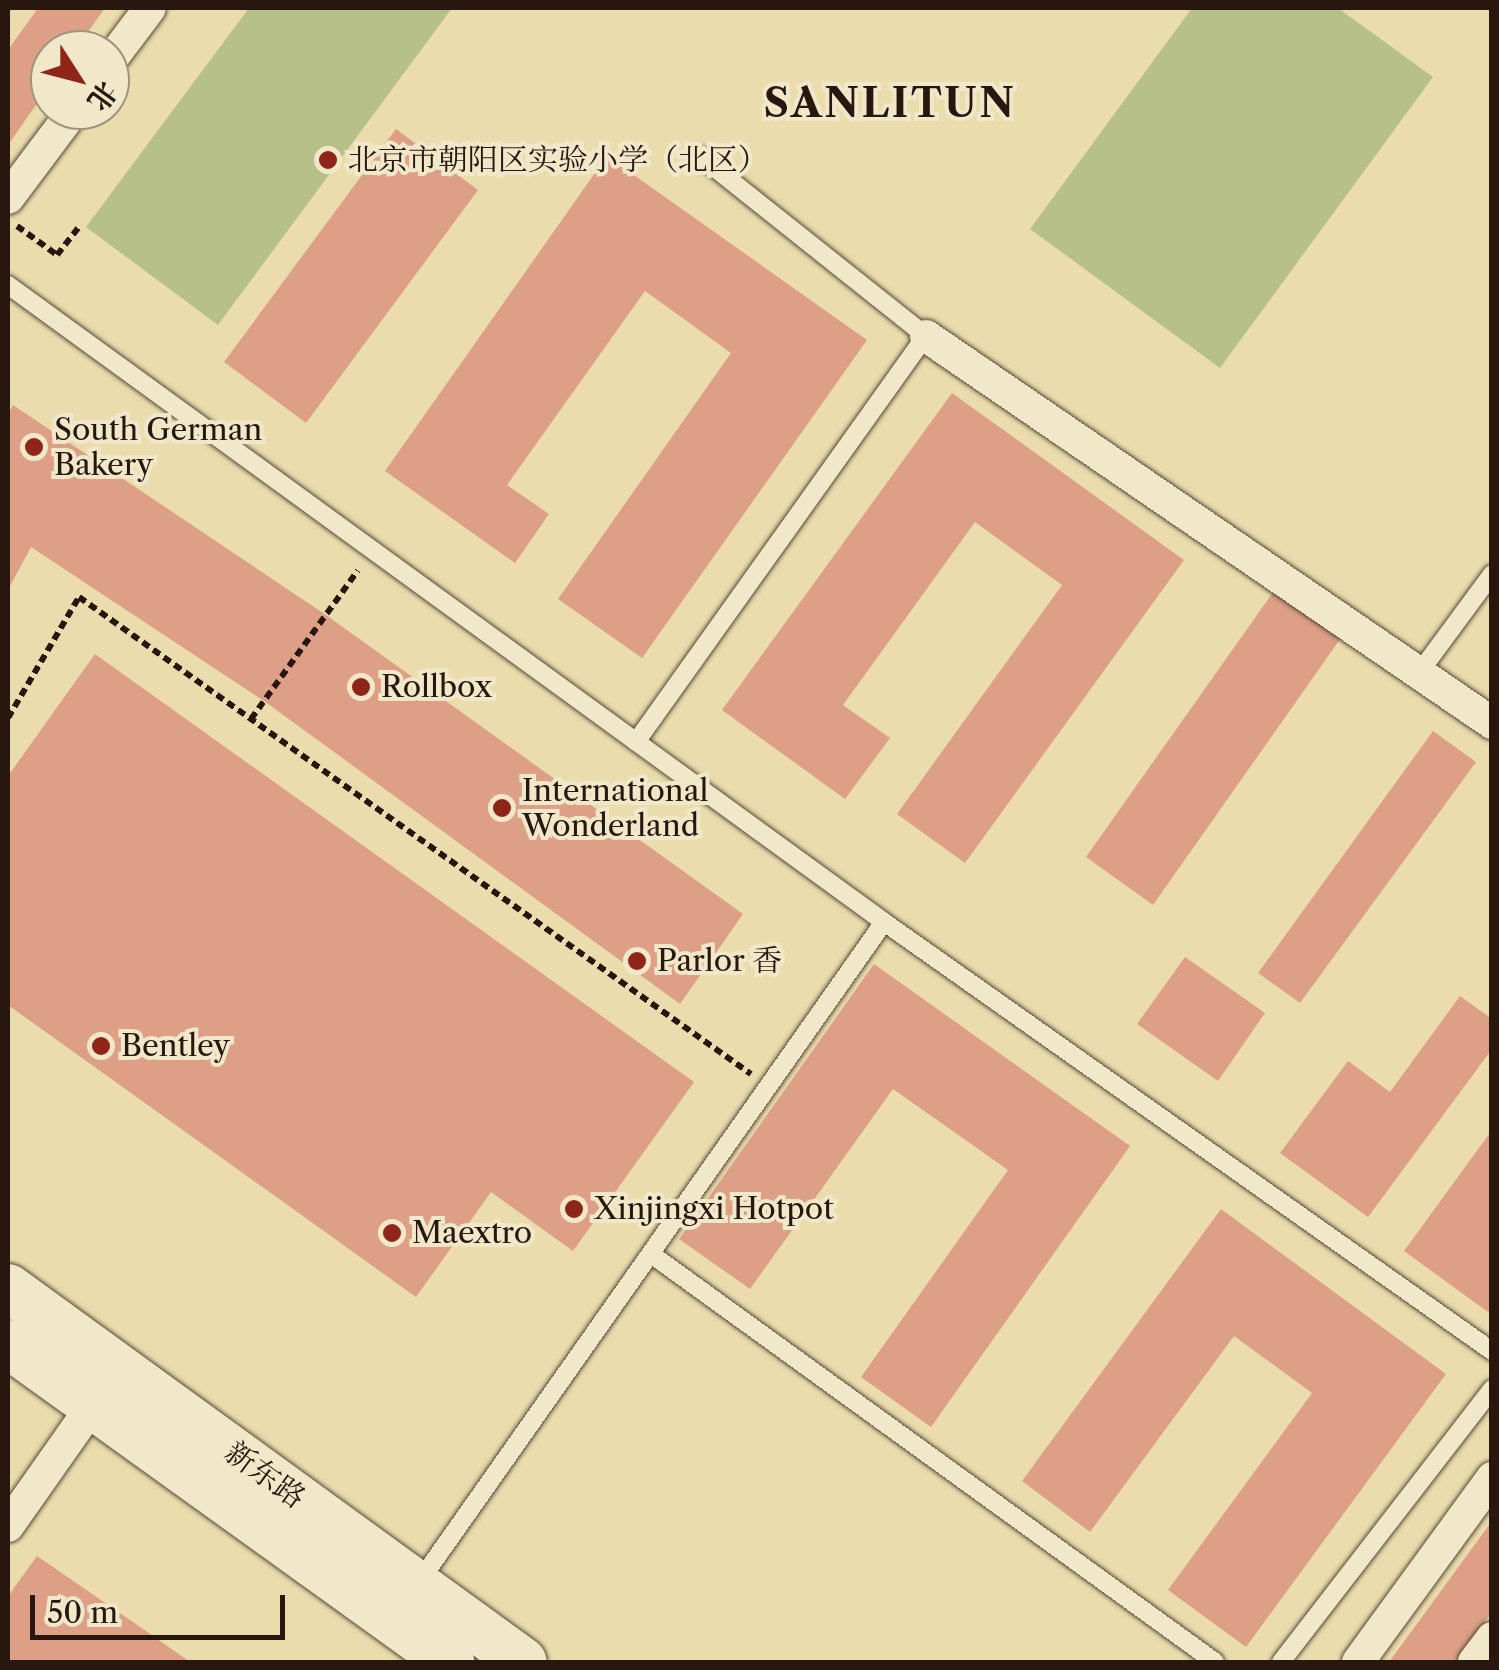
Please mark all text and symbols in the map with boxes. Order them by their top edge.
north arrow [30,30,130,130]
text: 北 [81,75,125,118]
district label: SANLITUN [763,79,1017,127]
place label: 北京市朝阳区实验小学（北区） [348,142,768,178]
marker: 北京市朝阳区实验小学（北区） [317,149,339,171]
place label: South German Bakery [54,412,262,482]
marker: South German Bakery [23,436,45,458]
place label: Rollbox [381,669,492,705]
marker: Rollbox [350,676,372,698]
place label: International Wonderland [522,773,708,844]
marker: International Wonderland [491,797,513,819]
place label: Parlor 香 [657,943,783,979]
marker: Parlor 香 [626,950,648,972]
place label: Bentley [121,1028,230,1064]
marker: Bentley [90,1035,112,1057]
place label: Xinjingxi Hotpot [594,1191,834,1227]
marker: Xinjingxi Hotpot [563,1198,585,1220]
place label: Maextro [412,1215,532,1251]
marker: Maextro [381,1222,403,1244]
street label: 新东路 [218,1434,312,1516]
scale bar [35,1575,290,1637]
text: 50 m [47,1594,118,1631]

